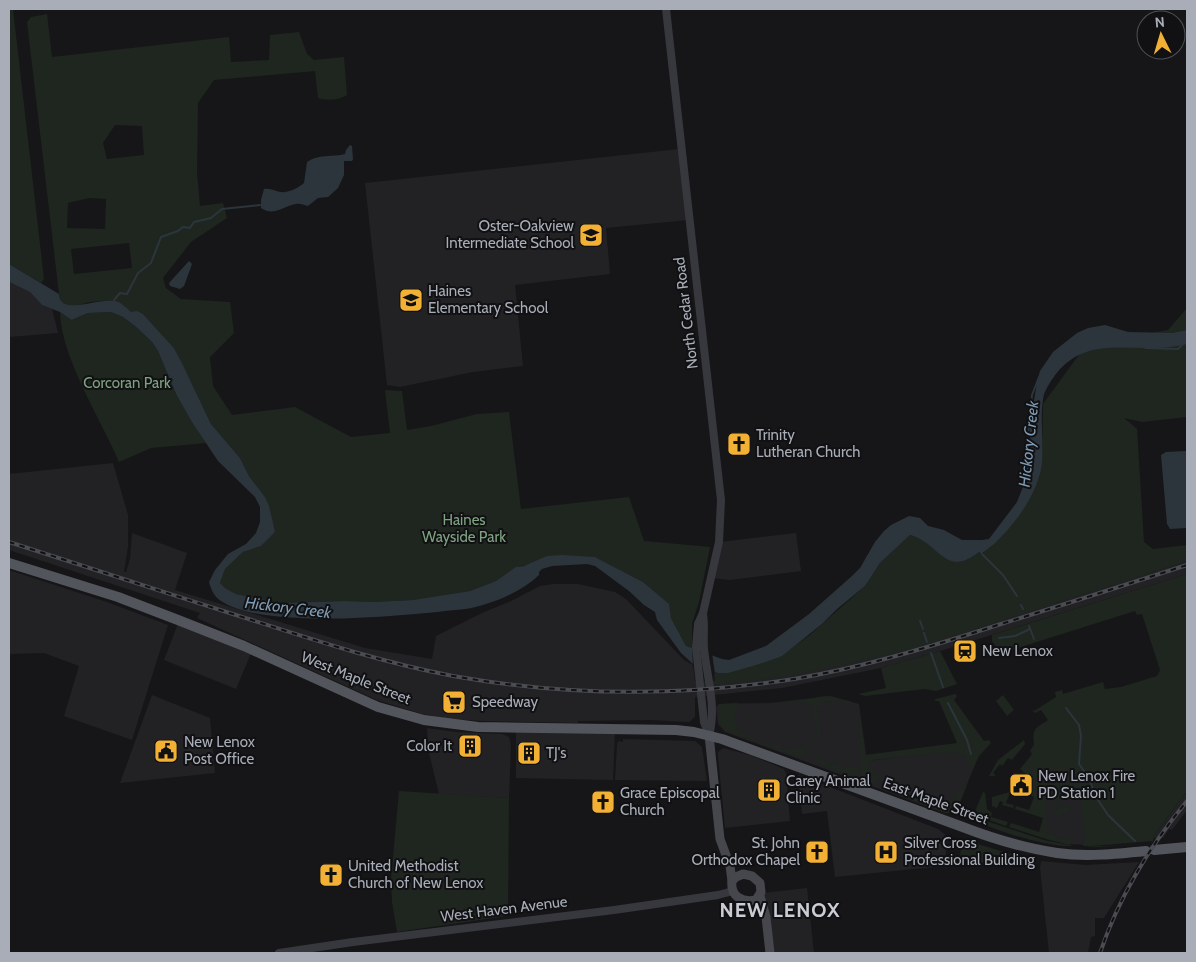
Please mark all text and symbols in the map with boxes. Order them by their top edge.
north arrow [1136,10,1186,60]
text: N [1154,13,1166,31]
place label: Oster-Oakview Intermediate School [445,217,574,252]
school or university icon: Oster-Oakview Intermediate School [578,222,604,248]
street label: North Cedar Road [670,256,702,370]
place label: Haines Elementary School [428,282,549,317]
school or university icon: Haines Elementary School [398,287,424,313]
park label: Corcoran Park [83,374,171,392]
water label: Hickory Creek [1015,399,1043,488]
place label: Trinity Lutheran Church [756,426,860,461]
church icon: Trinity Lutheran Church [726,431,752,457]
park label: Haines Wayside Park [422,511,506,546]
water label: Hickory Creek [244,593,333,622]
station icon: New Lenox [952,638,978,664]
place label: New Lenox [982,642,1053,660]
street label: West Maple Street [299,648,413,708]
supermarket icon: Speedway [441,689,467,715]
place label: Speedway [472,693,538,711]
place label: New Lenox Post Office [184,733,255,768]
building icon: Color It [457,733,483,759]
place label: Color It [406,737,452,755]
public building icon: New Lenox Post Office [153,738,179,764]
building icon: TJ's [516,740,542,766]
place label: TJ's [546,744,566,762]
place label: New Lenox Fire PD Station 1 [1038,767,1136,802]
place label: Carey Animal Clinic [786,772,871,807]
public building icon: New Lenox Fire PD Station 1 [1008,772,1034,798]
street label: East Maple Street [881,774,991,828]
building icon: Carey Animal Clinic [756,777,782,803]
place label: Grace Episcopal Church [620,784,720,819]
church icon: Grace Episcopal Church [590,789,616,815]
place label: St. John Orthodox Chapel [691,834,800,869]
place label: Silver Cross Professional Building [904,834,1035,869]
church icon: St. John Orthodox Chapel [804,839,830,865]
hospital icon: Silver Cross Professional Building [873,839,899,865]
place label: United Methodist Church of New Lenox [348,857,483,892]
church icon: United Methodist Church of New Lenox [318,862,344,888]
street label: West Haven Avenue [440,892,569,926]
district label: NEW LENOX [720,898,840,922]

